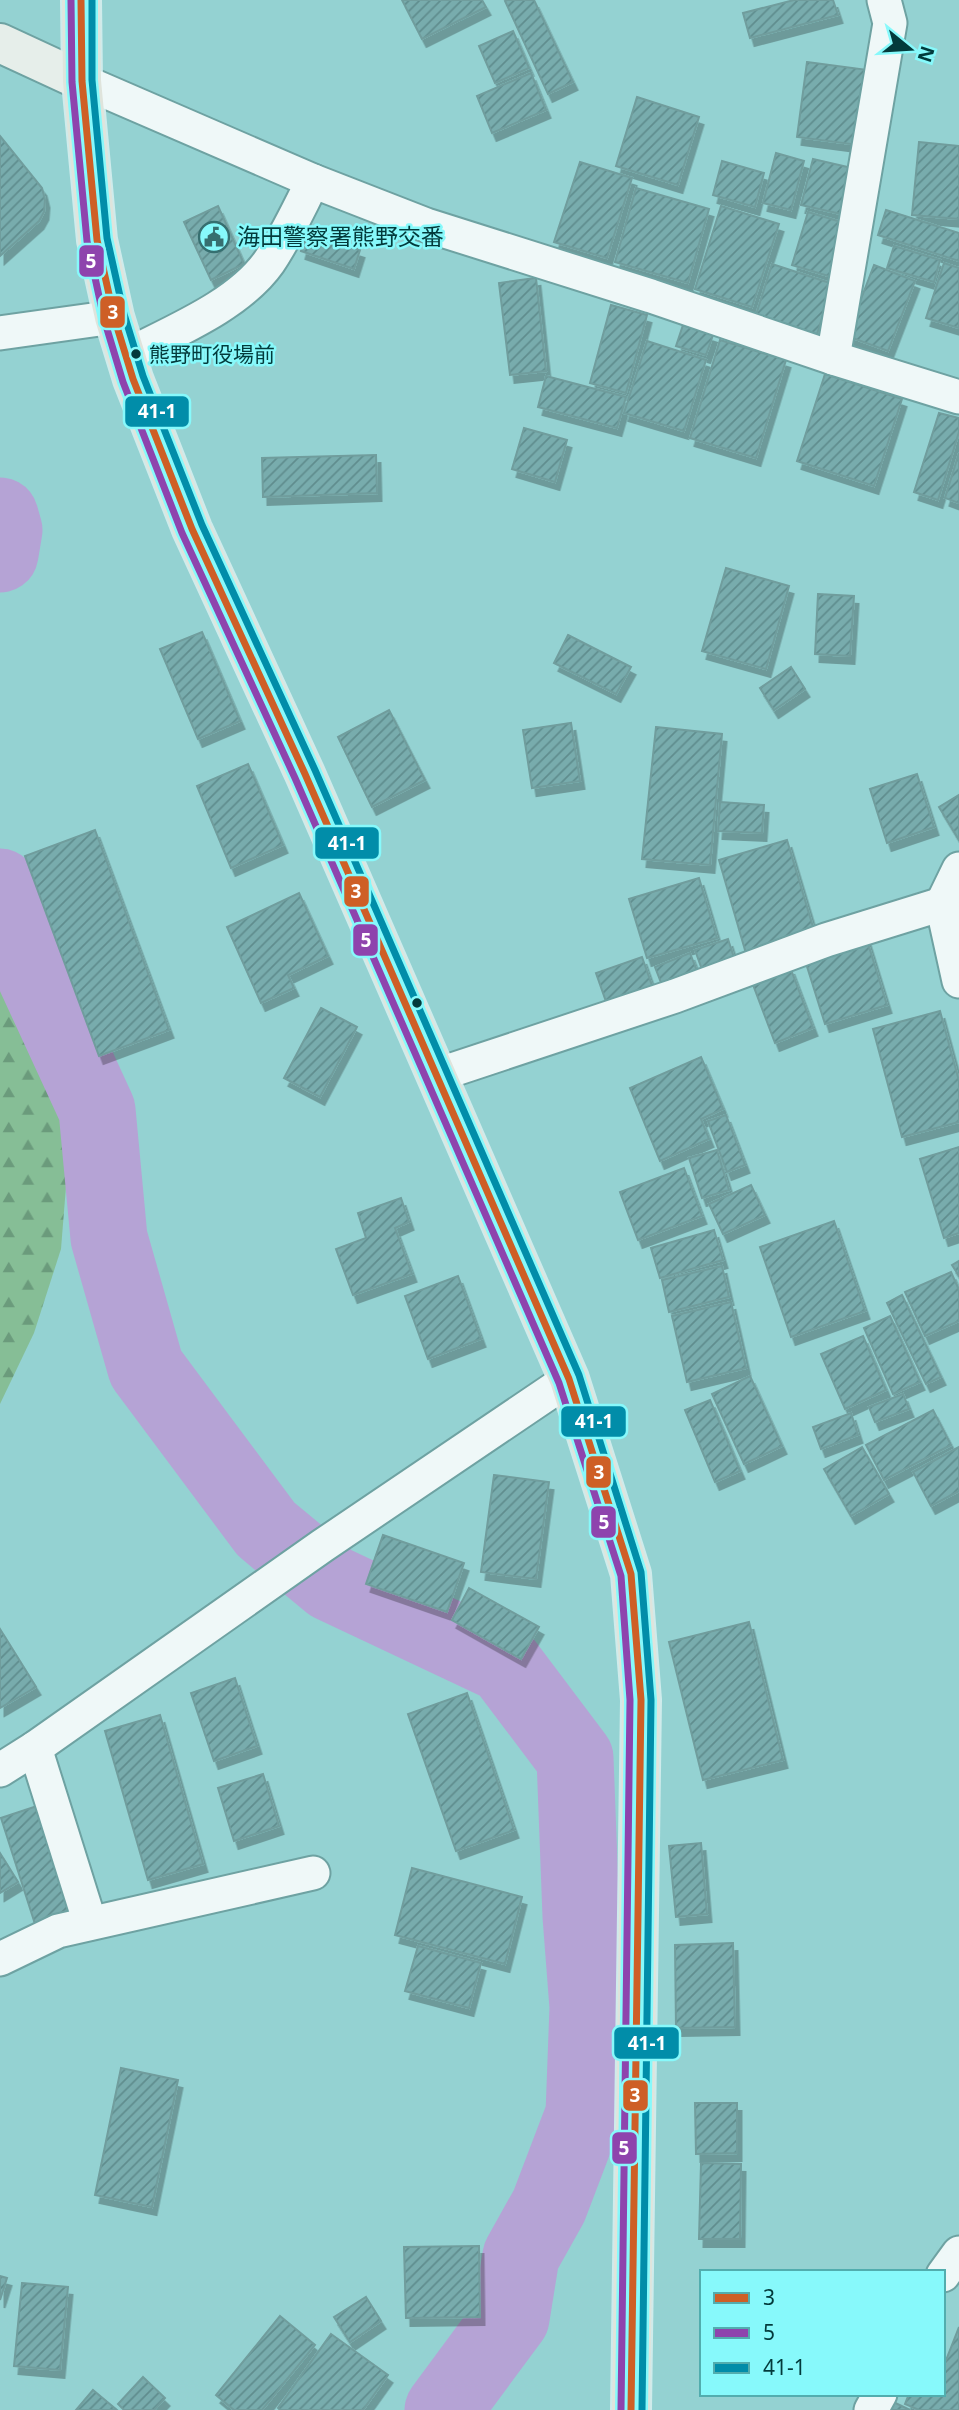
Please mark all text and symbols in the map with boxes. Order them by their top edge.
north arrow [875,14,945,84]
text: N [911,43,941,66]
public building icon: 海田警察署熊野交番 [197,220,231,254]
place label: 海田警察署熊野交番 [237,220,444,252]
line badge: 5 [78,244,105,278]
text: 5 [86,248,96,274]
line badge: 3 [99,295,126,329]
text: 3 [108,299,119,325]
place label: 熊野町役場前 [149,340,275,368]
marker: 熊野町役場前 [129,347,143,361]
line badge: 41-1 [124,395,190,428]
text: 41-1 [138,398,176,424]
line badge: 41-1 [314,826,380,860]
text: 41-1 [328,830,366,856]
line badge: 3 [343,875,370,908]
text: 3 [351,878,362,904]
line badge: 5 [352,923,379,957]
text: 5 [361,927,371,953]
unlabelled marker [410,996,424,1010]
line badge: 41-1 [560,1405,627,1438]
text: 41-1 [575,1408,613,1434]
line badge: 3 [585,1455,612,1489]
text: 3 [594,1459,605,1485]
line badge: 5 [590,1505,617,1539]
text: 5 [599,1509,609,1535]
line badge: 41-1 [613,2026,680,2060]
text: 41-1 [628,2030,666,2056]
line badge: 3 [622,2079,649,2112]
text: 3 [630,2082,641,2108]
line badge: 5 [611,2131,638,2165]
text: 5 [619,2135,629,2161]
legend [700,2270,945,2396]
text: 3 [763,2283,775,2311]
text: 5 [763,2318,775,2346]
text: 41-1 [763,2353,806,2381]

